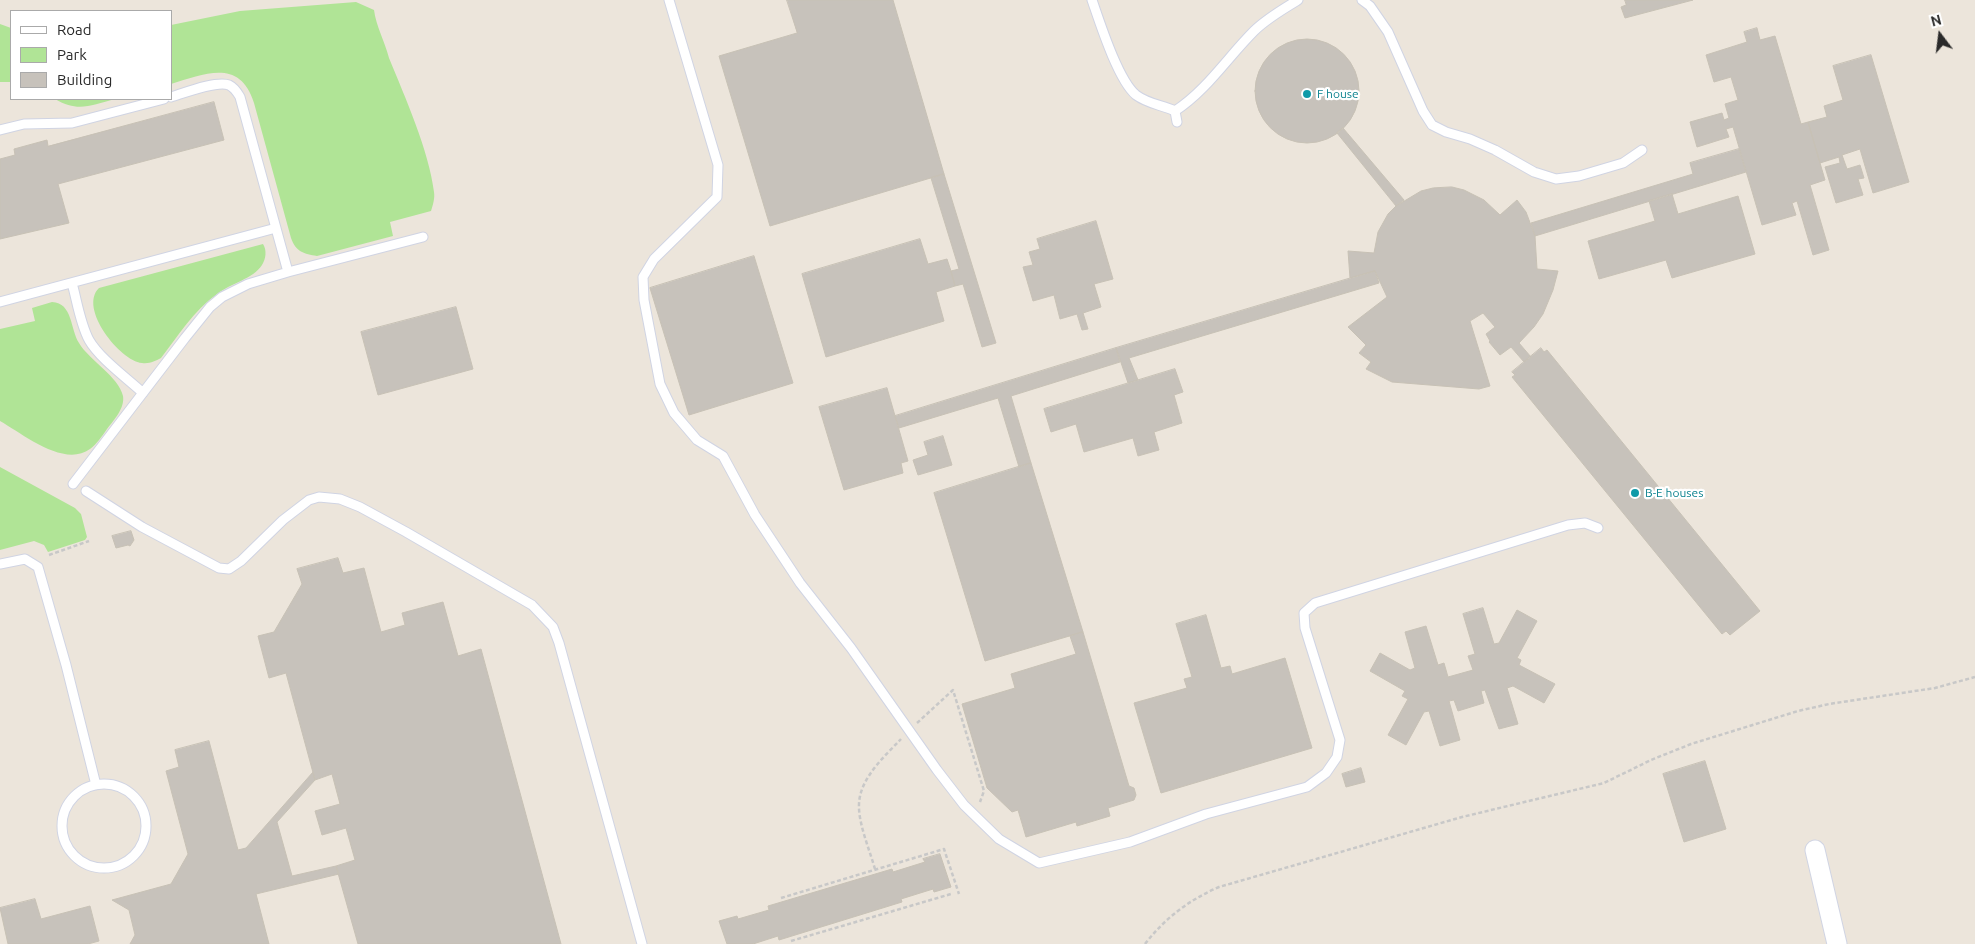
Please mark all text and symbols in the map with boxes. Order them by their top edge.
legend [10,10,172,100]
north arrow [1915,10,1965,60]
text: N [1929,11,1943,30]
text: Road [57,21,92,38]
text: Park [57,46,87,63]
text: Building [57,71,112,88]
place label: F house [1317,87,1359,101]
marker: F house [1301,88,1313,100]
place label: B-E houses [1645,486,1703,500]
marker: B-E houses [1629,487,1641,499]

